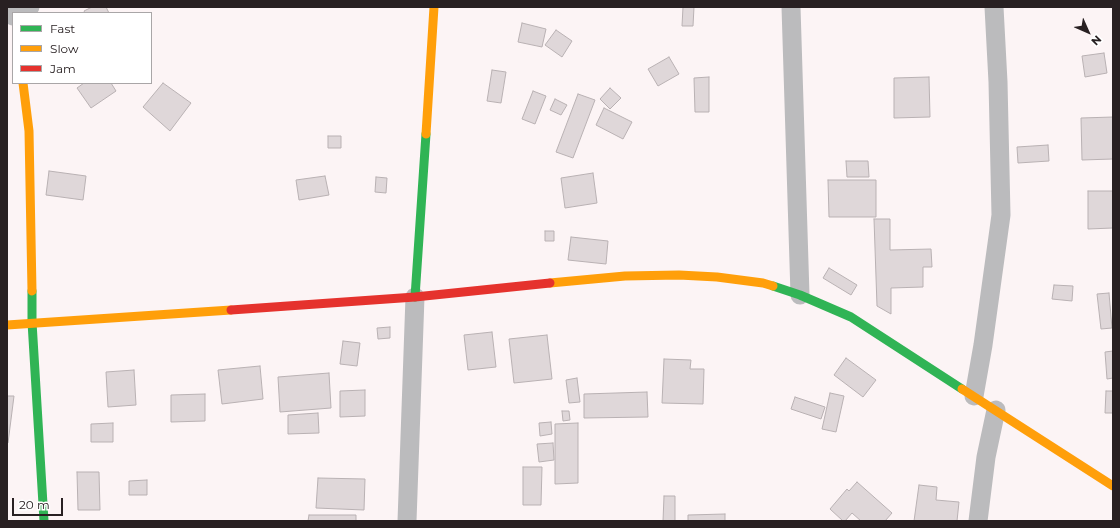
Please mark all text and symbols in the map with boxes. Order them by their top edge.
legend [12,12,152,84]
north arrow [1068,12,1108,52]
text: Fast [50,21,75,36]
text: N [1088,32,1105,49]
text: Slow [50,41,79,56]
text: Jam [50,61,76,76]
scale bar [14,490,65,516]
text: 20 m [19,497,50,512]

